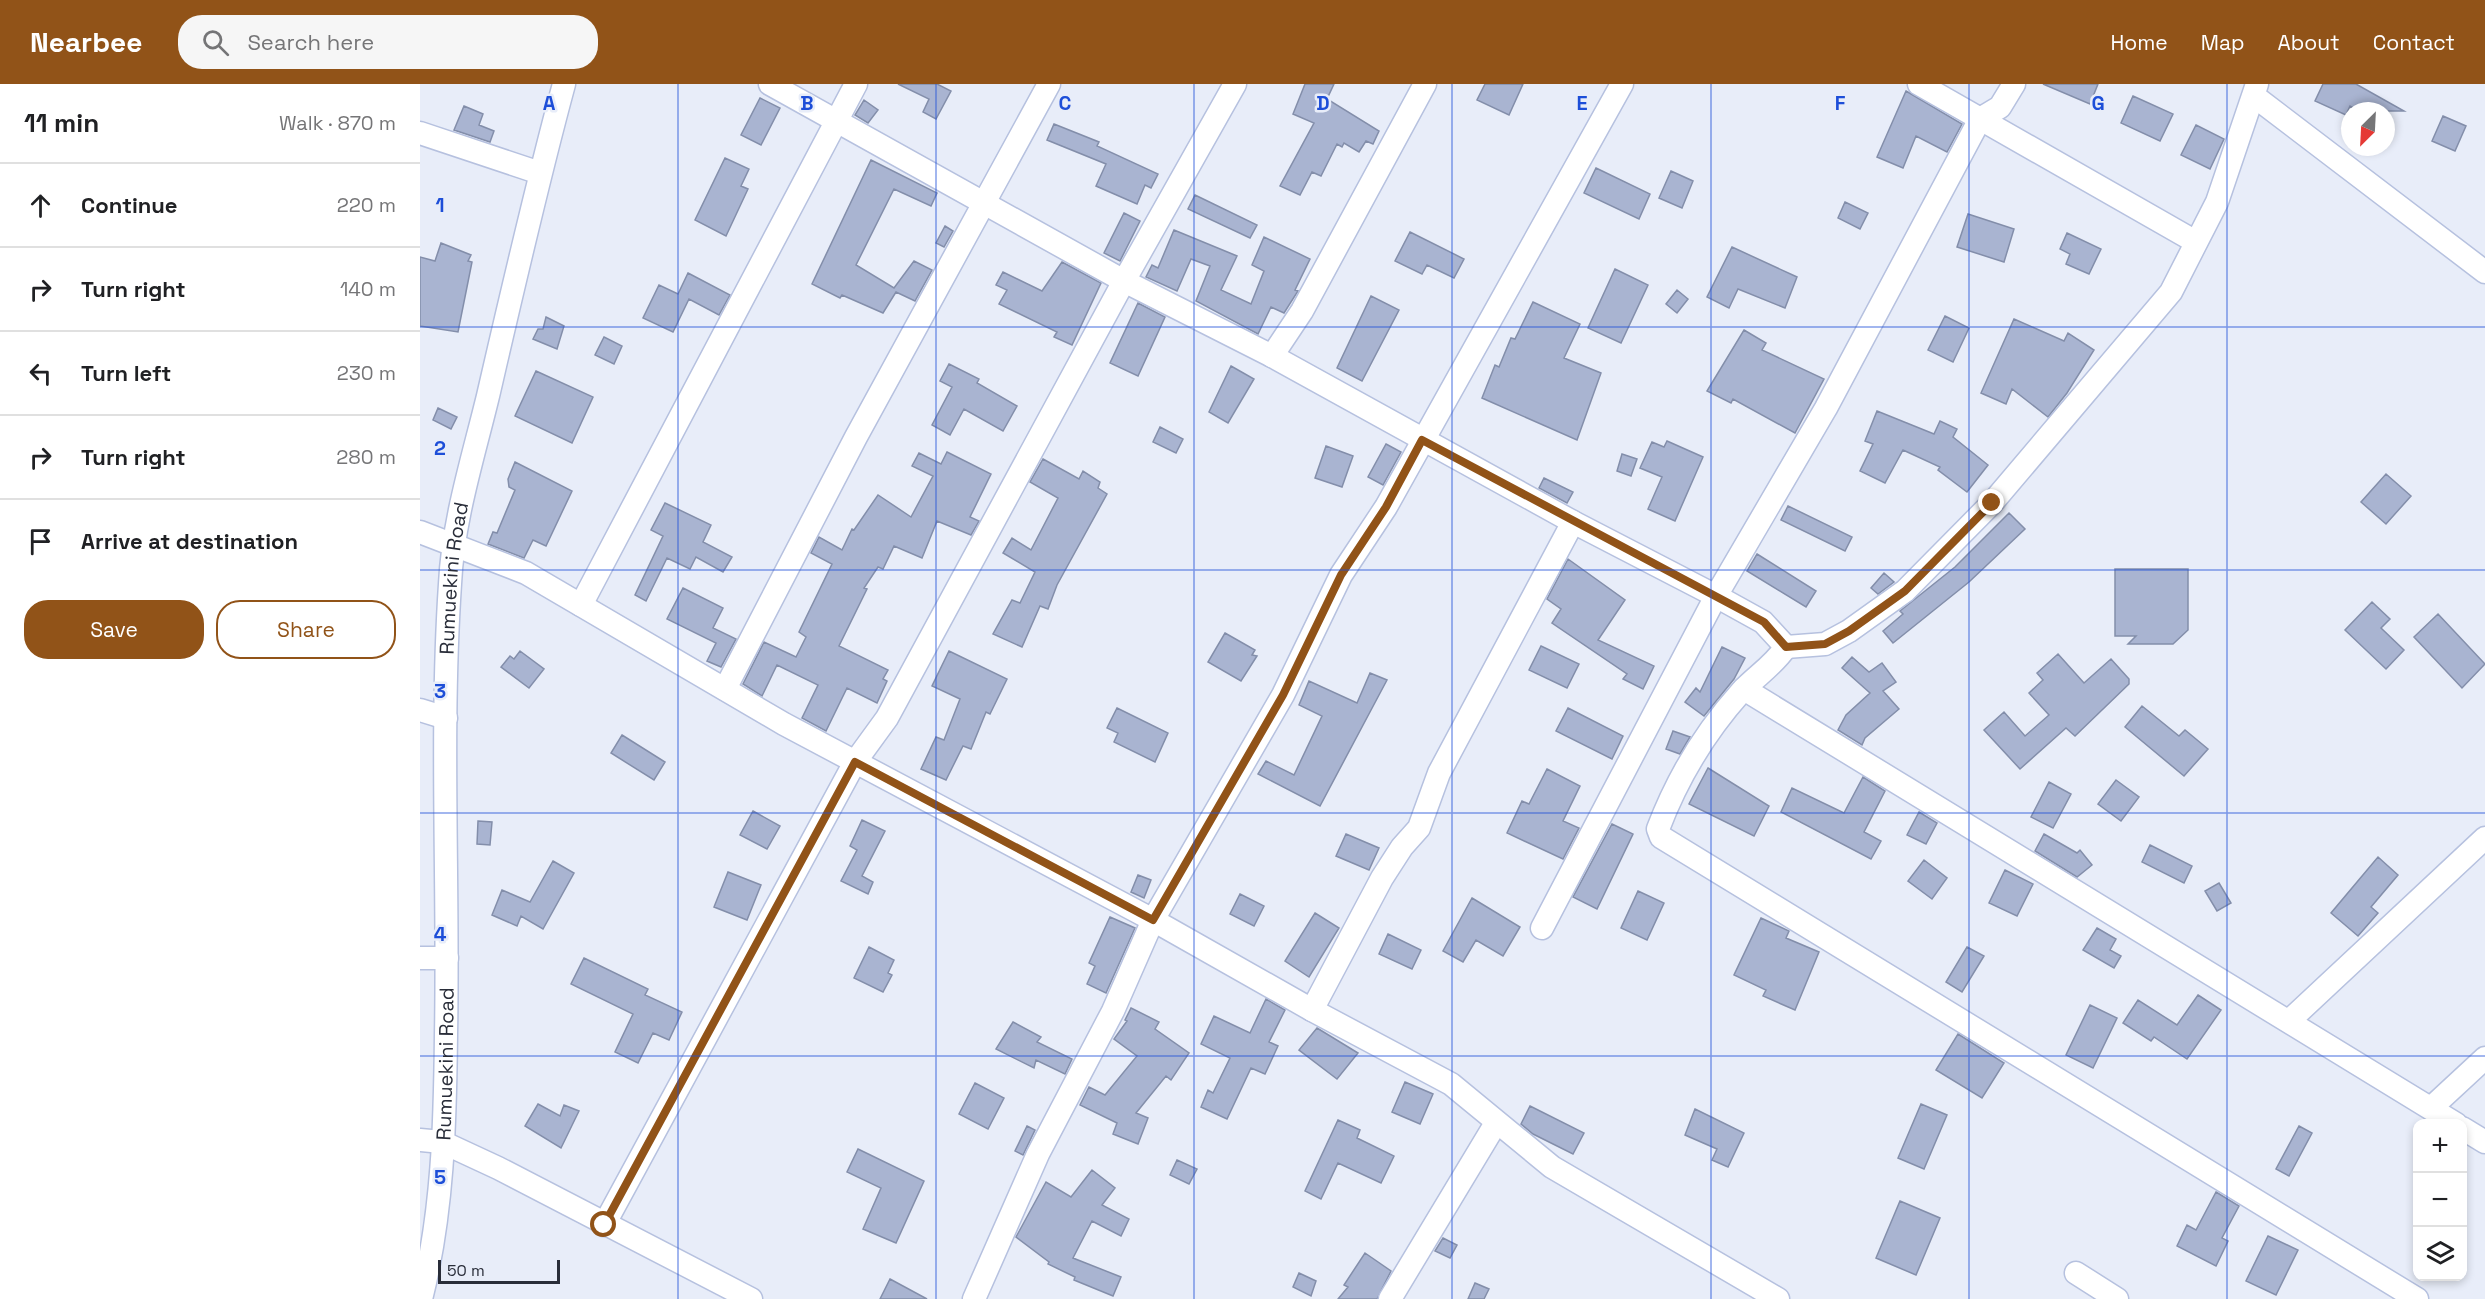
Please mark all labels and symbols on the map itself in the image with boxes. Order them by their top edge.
text: A [543,90,556,116]
text: B [800,90,814,116]
text: C [1059,90,1072,116]
text: D [1316,90,1330,116]
text: E [1576,90,1588,116]
text: F [1835,90,1846,116]
text: G [2091,90,2105,116]
north arrow [2341,102,2395,156]
text: 1 [435,192,445,218]
text: 2 [434,435,446,461]
route end [1978,489,2004,515]
street label: Rumuekini Road [434,500,474,655]
text: 3 [434,678,446,704]
text: 4 [434,921,447,947]
street label: Rumuekini Road [430,987,460,1141]
text: 5 [434,1164,446,1190]
route start [590,1211,616,1237]
scale bar [438,1257,560,1284]

